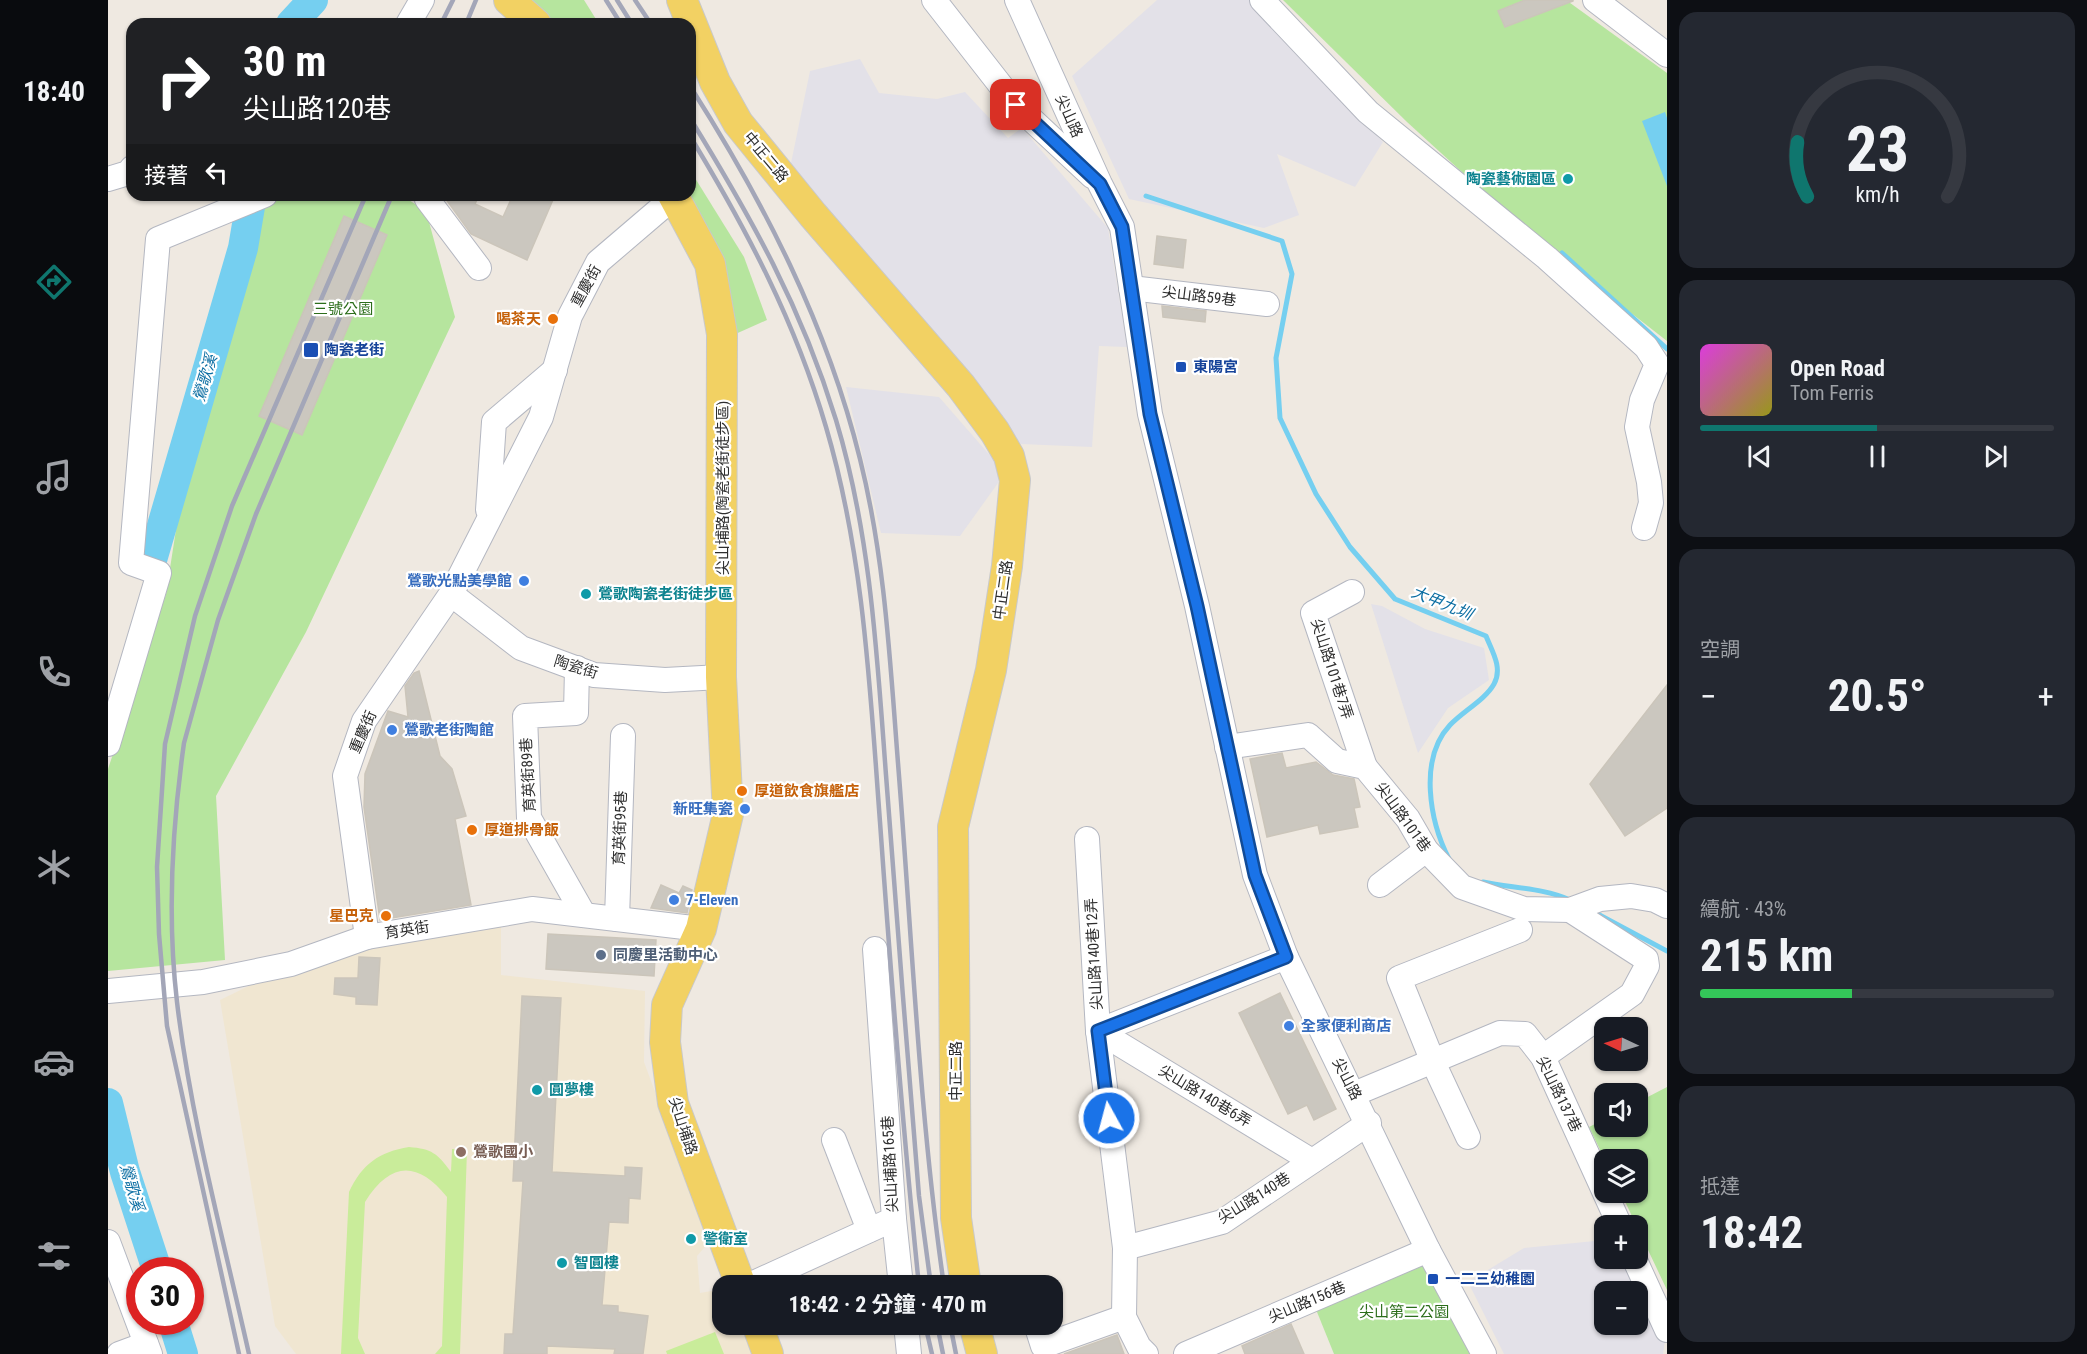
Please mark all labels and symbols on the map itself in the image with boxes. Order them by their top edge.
pin [990,79,1041,130]
street label: 尖山路 [1052,92,1086,140]
street label: 中正二路 [740,128,792,186]
place label: 陶瓷藝術園區 [1466,170,1556,188]
marker: 陶瓷藝術園區 [1561,172,1575,186]
street label: 重慶街 [567,262,605,310]
street label: 尖山路59巷 [1161,283,1237,309]
park label: 三號公園 [313,300,373,318]
place label: 喝茶天 [496,310,541,328]
marker: 喝茶天 [546,312,560,326]
marker: 陶瓷老街 [302,341,320,359]
place label: 陶瓷老街 [324,341,384,359]
water label: 鶯歌溪 [189,350,221,404]
place label: 東陽宮 [1193,358,1238,376]
marker: 東陽宮 [1174,360,1188,374]
street label: 尖山埔路(陶瓷老街徒步區) [714,401,732,575]
street label: 中正二路 [990,559,1016,621]
place label: 鶯歌光點美學館 [407,572,512,590]
marker: 鶯歌光點美學館 [517,574,531,588]
water label: 大甲九圳 [1409,582,1477,625]
place label: 鶯歌陶瓷老街徒步區 [598,585,733,603]
marker: 鶯歌陶瓷老街徒步區 [579,587,593,601]
street label: 尖山路101巷7弄 [1307,616,1357,722]
street label: 陶瓷街 [552,652,600,682]
street label: 重慶街 [346,708,380,756]
place label: 鶯歌老街陶館 [404,721,494,739]
marker: 鶯歌老街陶館 [385,723,399,737]
street label: 育英街89巷 [517,737,539,813]
street label: 尖山路101巷 [1372,778,1434,856]
place label: 厚道飲食旗艦店 [754,782,859,800]
marker: 厚道飲食旗艦店 [735,784,749,798]
street label: 育英街95巷 [610,790,630,866]
place label: 新旺集瓷 [673,800,733,818]
marker: 新旺集瓷 [738,802,752,816]
place label: 厚道排骨飯 [484,821,559,839]
marker: 厚道排骨飯 [465,823,479,837]
place label: 7-Eleven [686,891,738,909]
marker: 7-Eleven [667,893,681,907]
street label: 尖山路140巷12弄 [1082,898,1106,1010]
place label: 星巴克 [329,907,374,925]
marker: 星巴克 [379,909,393,923]
street label: 育英街 [383,918,431,942]
place label: 同慶里活動中心 [613,946,718,964]
marker: 同慶里活動中心 [594,948,608,962]
place label: 全家便利商店 [1301,1017,1391,1035]
north arrow [1594,1017,1648,1071]
marker: 全家便利商店 [1282,1019,1296,1033]
street label: 中正二路 [947,1041,965,1101]
street label: 尖山路137巷 [1533,1053,1585,1135]
street label: 尖山路 [1329,1055,1365,1103]
street label: 尖山路140巷6弄 [1156,1061,1254,1131]
place label: 圓夢樓 [549,1081,594,1099]
marker: 圓夢樓 [530,1083,544,1097]
position arrow [1077,1086,1141,1150]
street label: 尖山埔路 [665,1095,701,1157]
street label: 尖山埔路165巷 [878,1115,902,1213]
place label: 鶯歌國小 [473,1143,534,1161]
marker: 鶯歌國小 [454,1145,468,1159]
water label: 鶯歌溪 [116,1161,148,1215]
street label: 尖山路140巷 [1214,1169,1294,1227]
place label: 警衛室 [703,1230,748,1248]
marker: 警衛室 [684,1232,698,1246]
place label: 智圓樓 [574,1254,619,1272]
marker: 智圓樓 [555,1256,569,1270]
speed limit sign: 30 [126,1257,204,1335]
place label: 一二三幼稚園 [1445,1270,1535,1288]
marker: 一二三幼稚園 [1426,1272,1440,1286]
street label: 尖山路156巷 [1266,1278,1348,1326]
park label: 尖山第二公園 [1359,1303,1449,1321]

